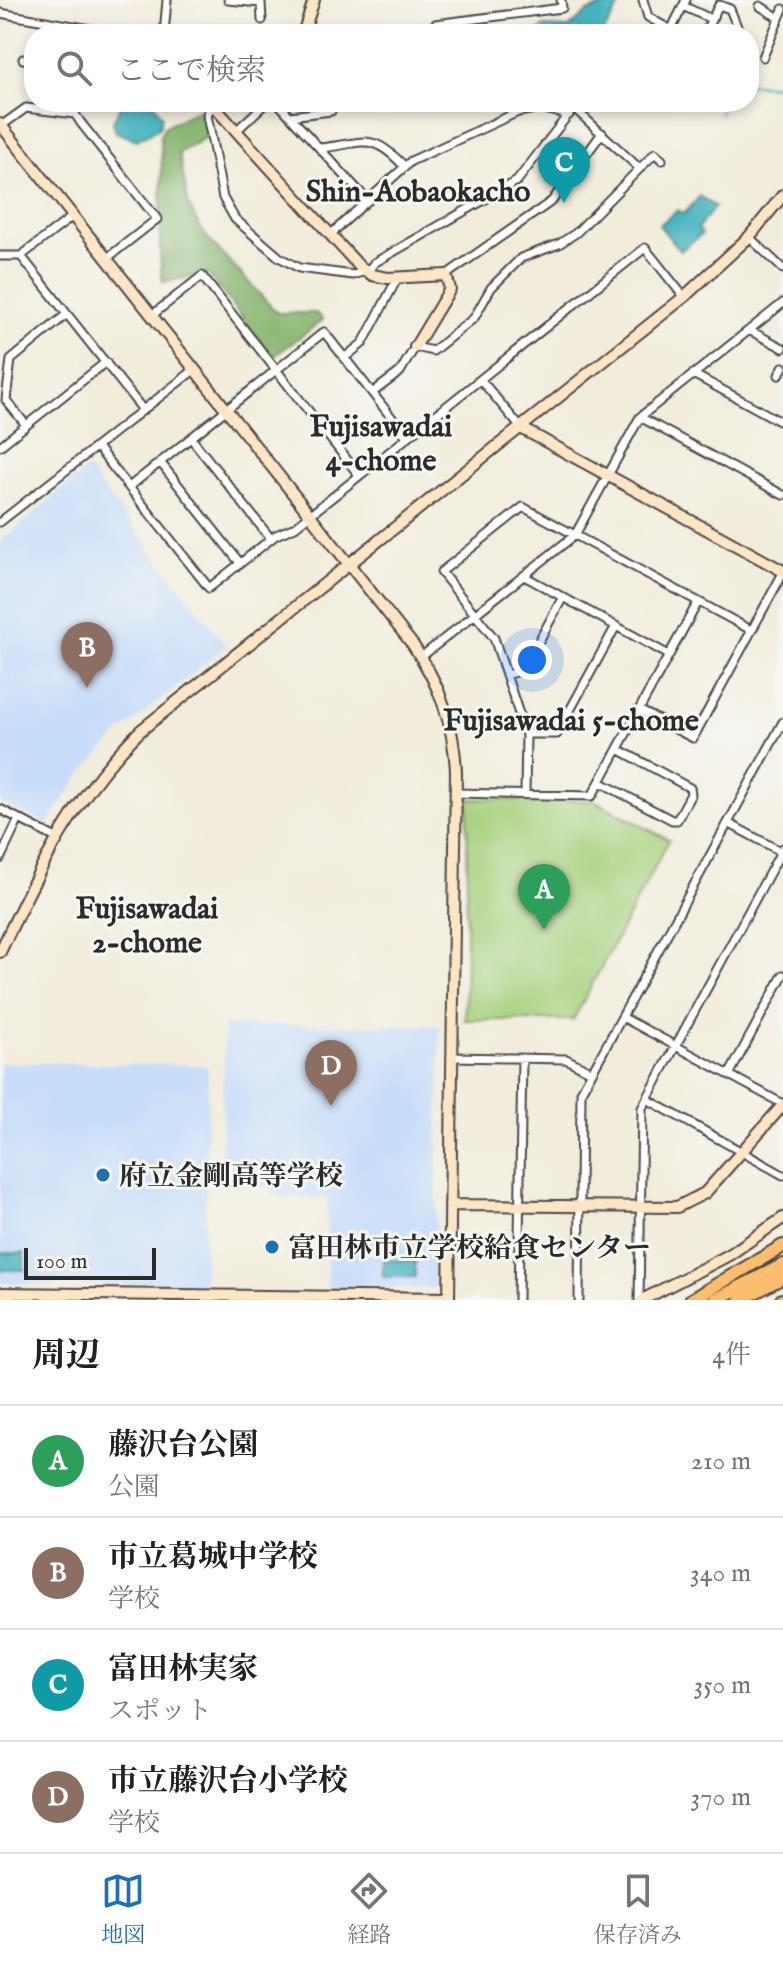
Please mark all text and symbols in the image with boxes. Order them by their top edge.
search box [24,24,759,112]
icon: search [52,46,96,90]
text: ここで検索 [116,53,266,91]
pin: C [538,137,590,203]
district label: Shin-Aobaokacho [306,174,530,212]
district label: Fujisawadai 4-chome [310,409,452,481]
pin: B [61,622,113,688]
your location [512,640,552,680]
district label: Fujisawadai 5-chome [443,703,699,741]
pin: A [518,864,570,930]
district label: Fujisawadai 2-chome [76,891,218,963]
pin: D [305,1040,357,1106]
place label: 府立金剛高等学校 [119,1160,343,1195]
marker: 府立金剛高等学校 [94,1166,112,1184]
place label: 富田林市立学校給食センター [288,1232,651,1267]
marker: 富田林市立学校給食センター [263,1238,281,1256]
scale bar [24,1244,156,1280]
text: 100 m [36,1248,88,1276]
text: 周辺 [32,1335,100,1378]
text: 4件 [712,1339,751,1372]
text: 藤沢台公園 [108,1427,258,1465]
text: A [49,1445,67,1478]
text: 210 m [691,1445,751,1478]
text: 公園 [108,1471,160,1504]
text: 市立葛城中学校 [108,1539,318,1577]
text: B [49,1557,67,1590]
text: 340 m [690,1557,751,1590]
text: 学校 [108,1583,160,1616]
text: 富田林実家 [108,1651,258,1689]
text: C [49,1669,67,1702]
text: 350 m [693,1669,751,1702]
text: スポット [108,1695,212,1728]
text: 市立藤沢台小学校 [108,1763,348,1801]
text: D [48,1781,68,1814]
text: 370 m [691,1781,751,1814]
text: 学校 [108,1807,160,1840]
tab: 地図 [101,1869,145,1950]
tab: 経路 [347,1869,392,1950]
tab: 保存済み [594,1869,682,1950]

